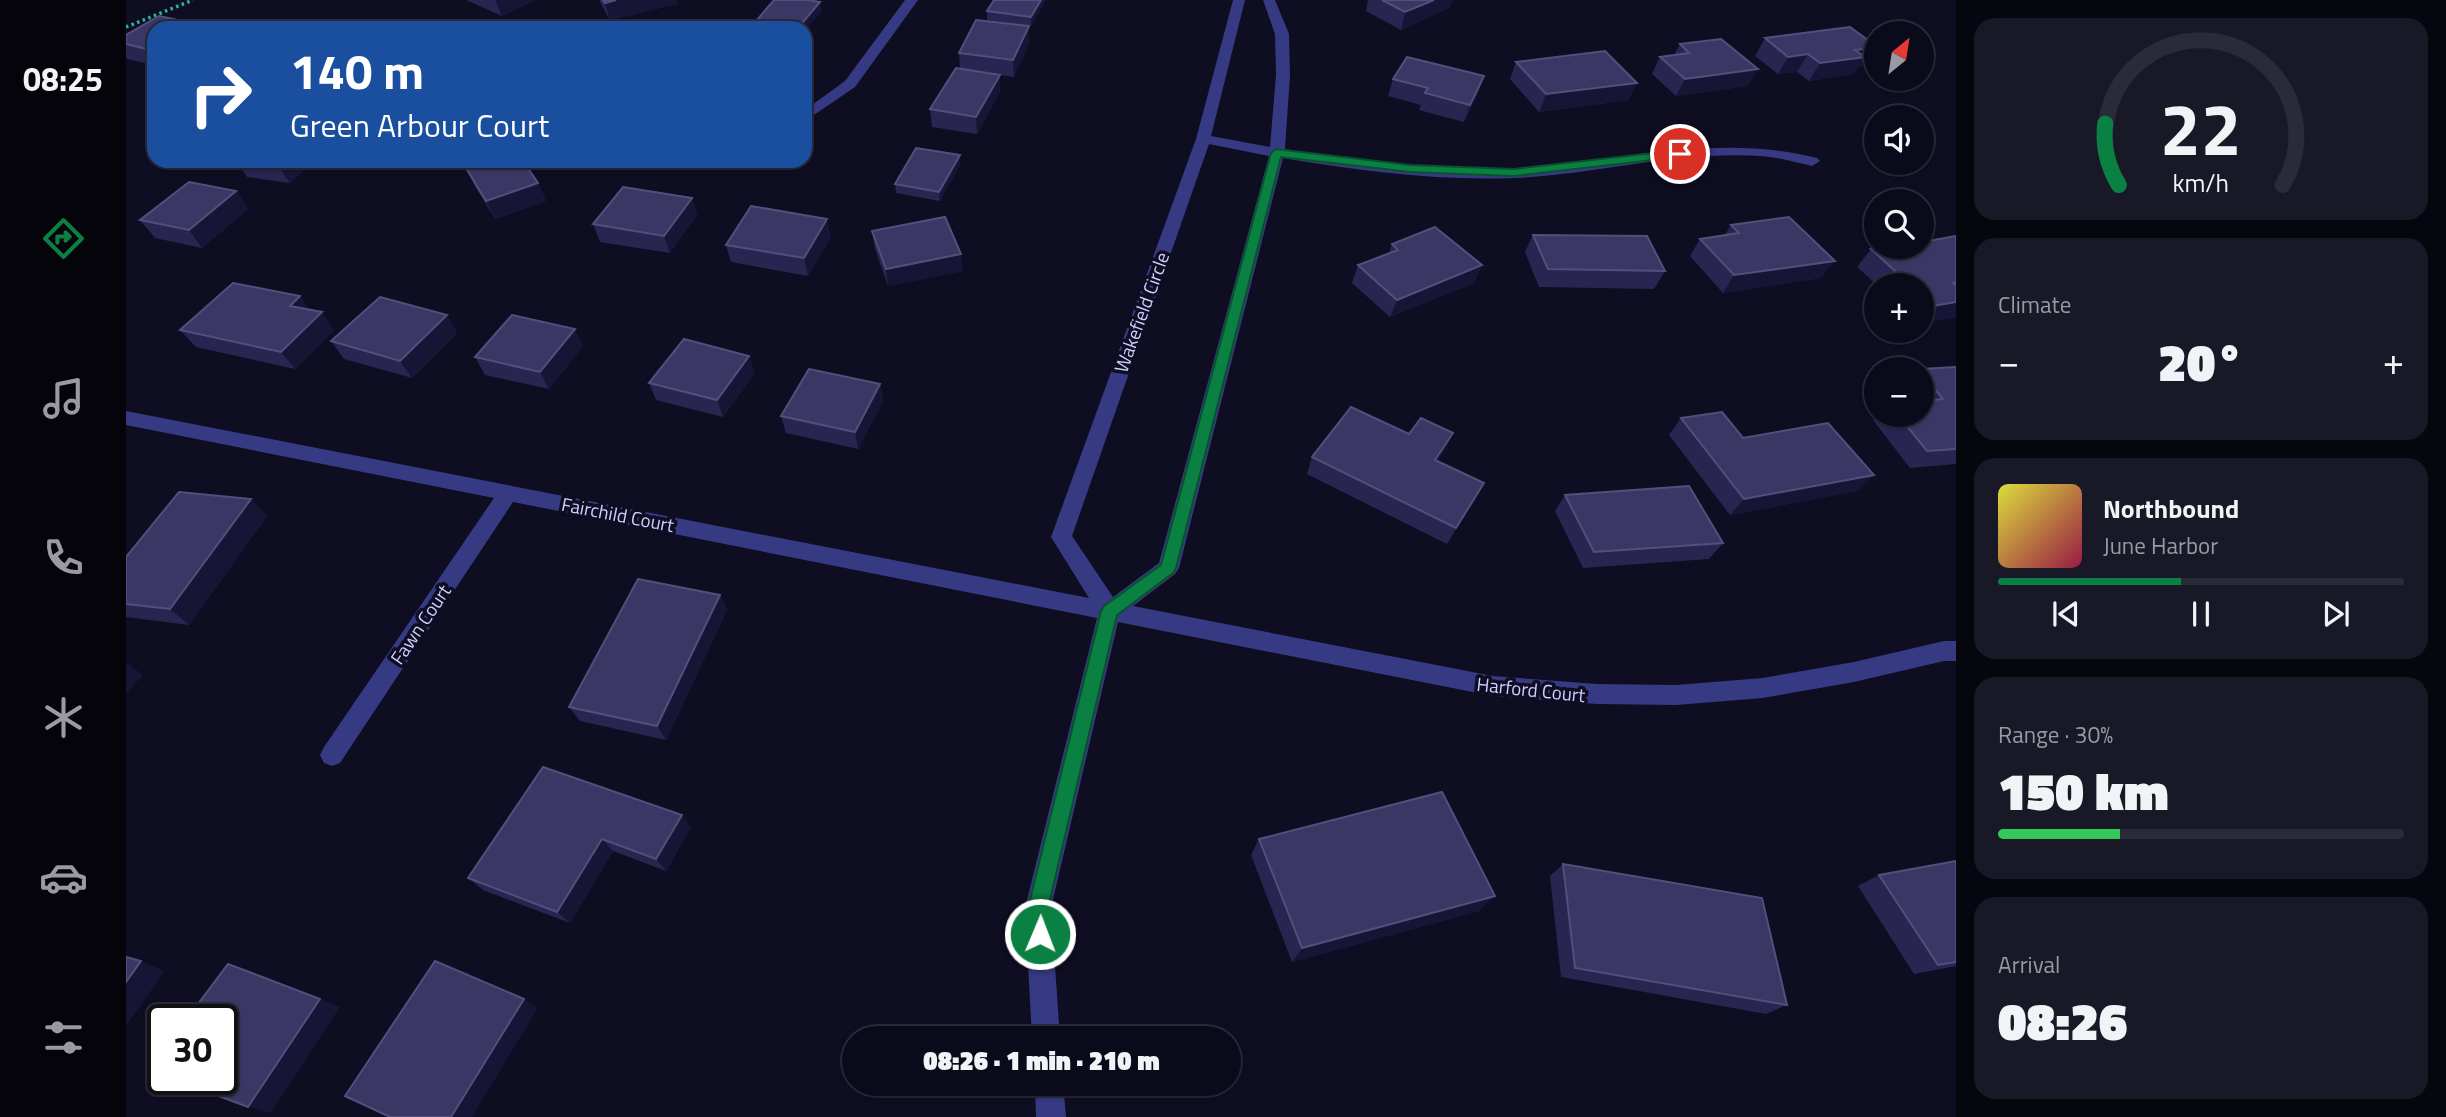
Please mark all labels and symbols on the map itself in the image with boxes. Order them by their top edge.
north arrow [1864,21,1934,91]
pin [1650,124,1710,184]
street label: Wakefield Circle [1106,248,1176,376]
street label: Fairchild Court [559,489,677,539]
street label: Fawn Court [382,578,458,670]
street label: Harford Court [1475,669,1587,709]
position arrow [1003,897,1077,971]
speed limit sign: 30 [147,1004,238,1095]

